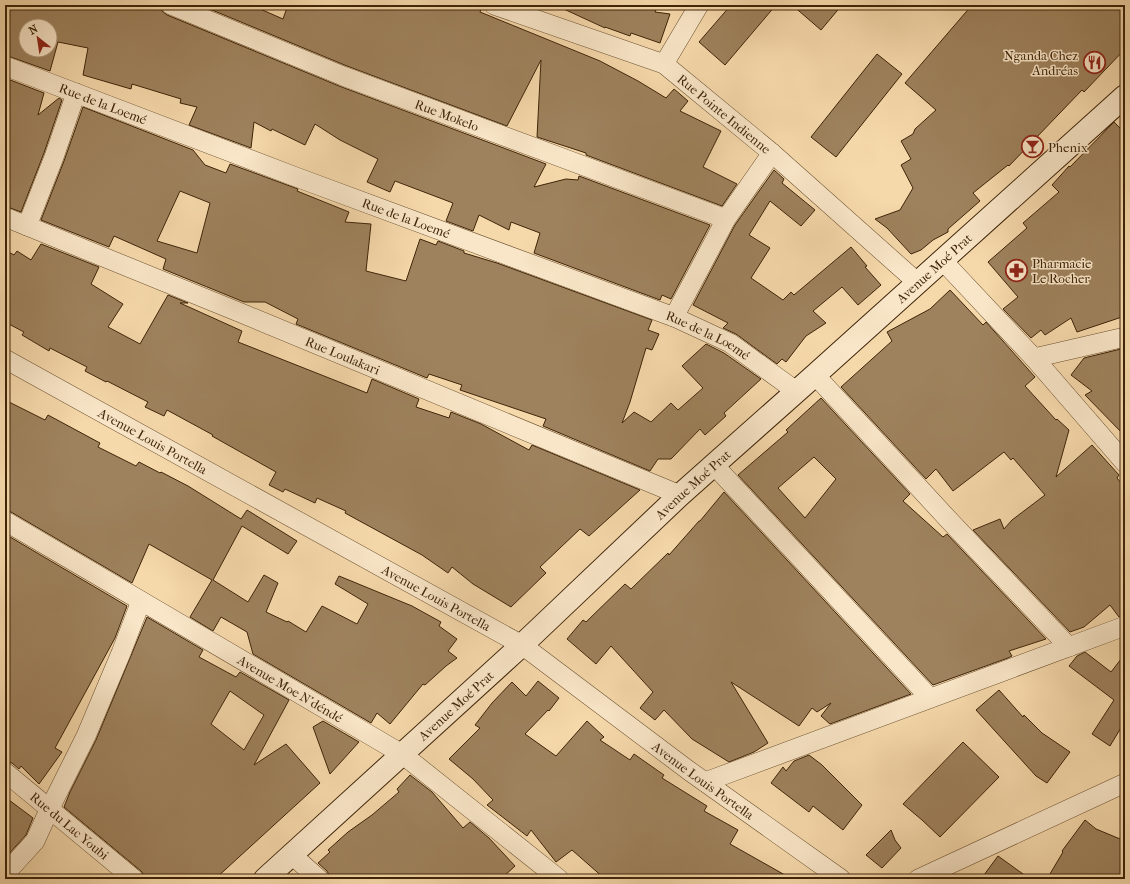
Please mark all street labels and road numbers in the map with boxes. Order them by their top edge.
street label: Rue Pointe Indienne [674,71,774,157]
street label: Rue de la Loemé [57,80,149,128]
street label: Rue Mokelo [413,97,481,134]
street label: Rue de la Loemé [360,195,453,242]
street label: Avenue Moé Prat [893,230,975,307]
street label: Rue de la Loemé [664,308,753,363]
street label: Rue Loulakari [303,334,382,378]
street label: Avenue Louis Portella [95,405,210,478]
street label: Avenue Moé Prat [652,446,734,523]
street label: Avenue Louis Portella [378,562,494,635]
street label: Avenue Moe N'déndé [234,652,346,726]
street label: Avenue Moé Prat [415,667,497,744]
street label: Avenue Louis Portella [648,738,757,823]
street label: Rue du Lac Youbi [27,789,112,863]

